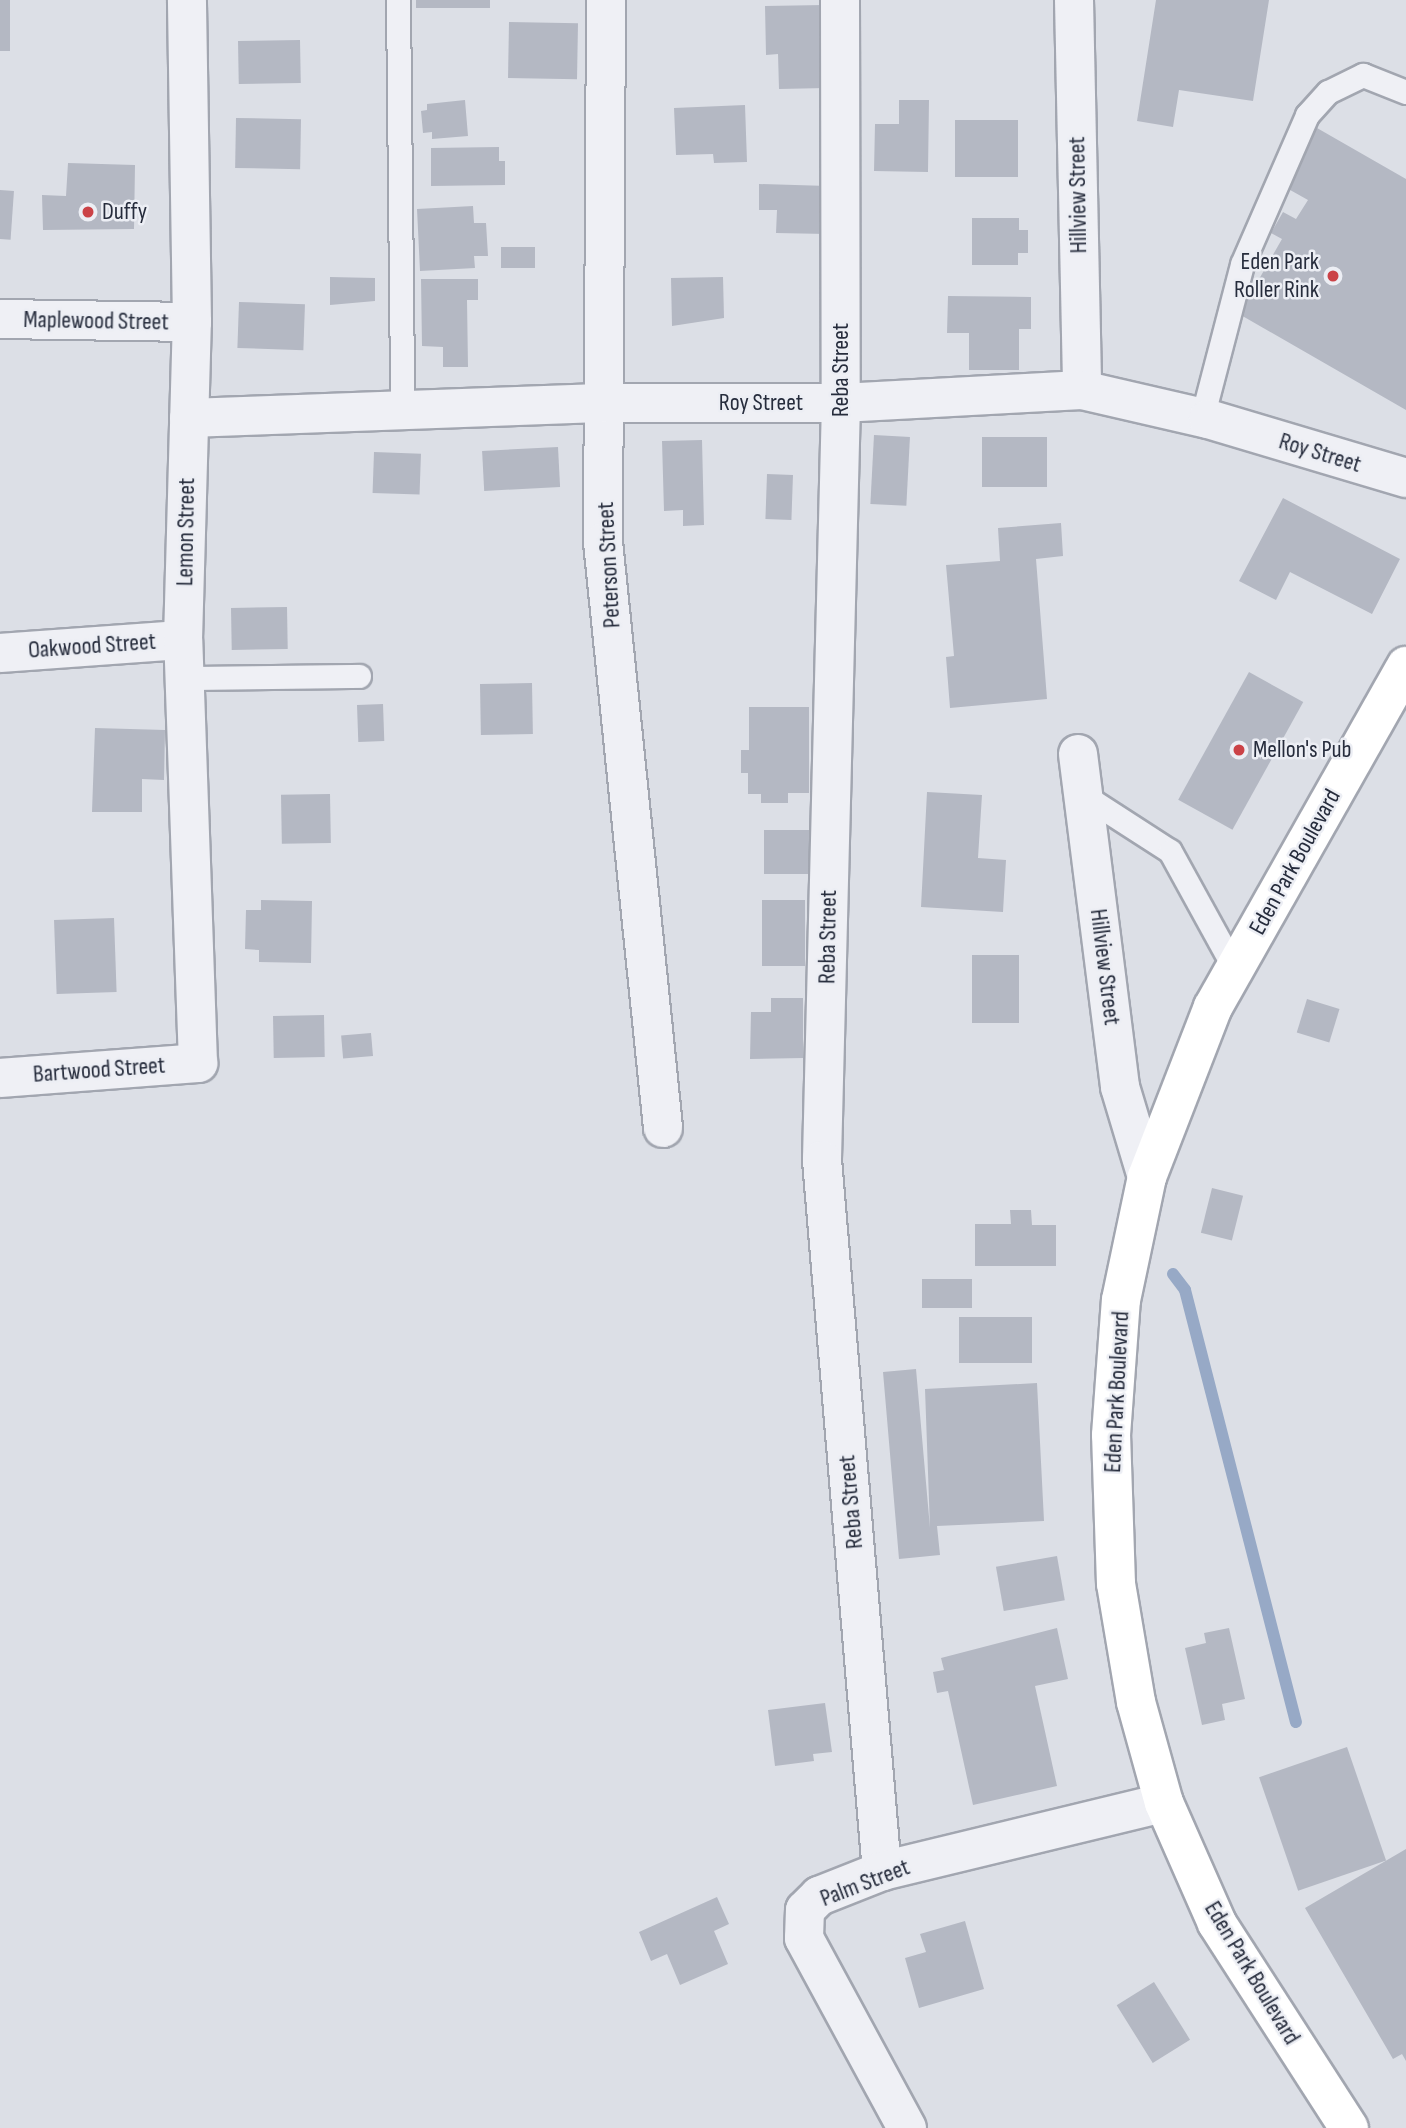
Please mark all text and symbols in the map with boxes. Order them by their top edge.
street label: Hillview Street [1063,136,1093,254]
place label: Duffy [102,198,147,226]
marker: Duffy [80,204,96,220]
place label: Eden Park Roller Rink [1234,248,1319,304]
marker: Eden Park Roller Rink [1325,268,1341,284]
street label: Maplewood Street [23,305,169,337]
street label: Reba Street [827,323,855,417]
street label: Roy Street [719,389,803,417]
street label: Roy Street [1275,427,1365,479]
street label: Lemon Street [171,478,201,586]
street label: Peterson Street [591,501,627,629]
street label: Oakwood Street [27,627,157,665]
place label: Mellon's Pub [1253,736,1352,764]
marker: Mellon's Pub [1231,742,1247,758]
street label: Eden Park Boulevard [1243,784,1347,940]
street label: Reba Street [813,890,843,984]
street label: Hillview Street [1084,907,1126,1027]
street label: Bartwood Street [32,1051,166,1089]
street label: Eden Park Boulevard [1098,1311,1136,1473]
street label: Reba Street [833,1454,869,1550]
street label: Palm Street [816,1853,914,1913]
street label: Eden Park Boulevard [1198,1896,1306,2050]

